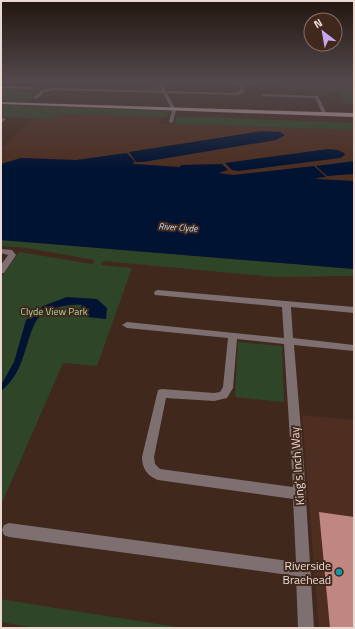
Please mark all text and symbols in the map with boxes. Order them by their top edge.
north arrow [303,12,343,52]
text: N [310,15,325,32]
water label: River Clyde [158,219,199,235]
park label: Clyde View Park [21,304,88,319]
street label: King's Inch Way [285,426,309,506]
place label: Riverside Braehead [283,556,331,589]
marker: Riverside Braehead [334,567,344,577]

